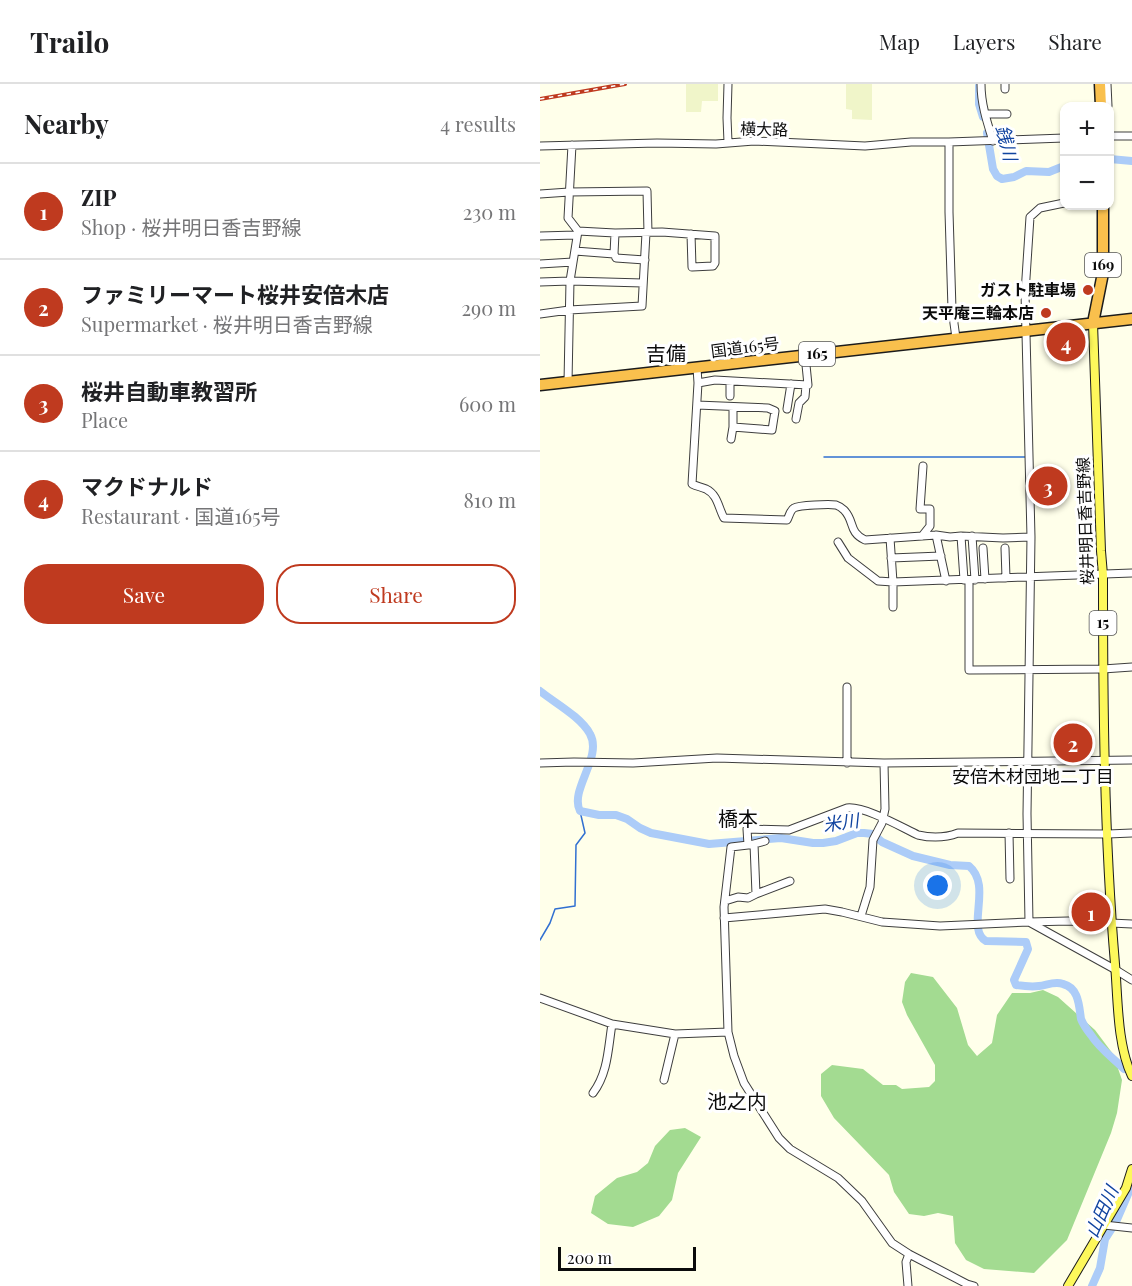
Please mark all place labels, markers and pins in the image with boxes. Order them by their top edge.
place label: ガスト駐車場 [980,279,1076,300]
marker: ガスト駐車場 [1081,283,1095,297]
place label: 天平庵三輪本店 [922,302,1034,323]
marker: 天平庵三輪本店 [1039,306,1053,320]
pin: 4 [1046,320,1086,364]
pin: 3 [1028,464,1068,508]
pin: 2 [1054,720,1092,766]
pin: 1 [1072,890,1110,934]

